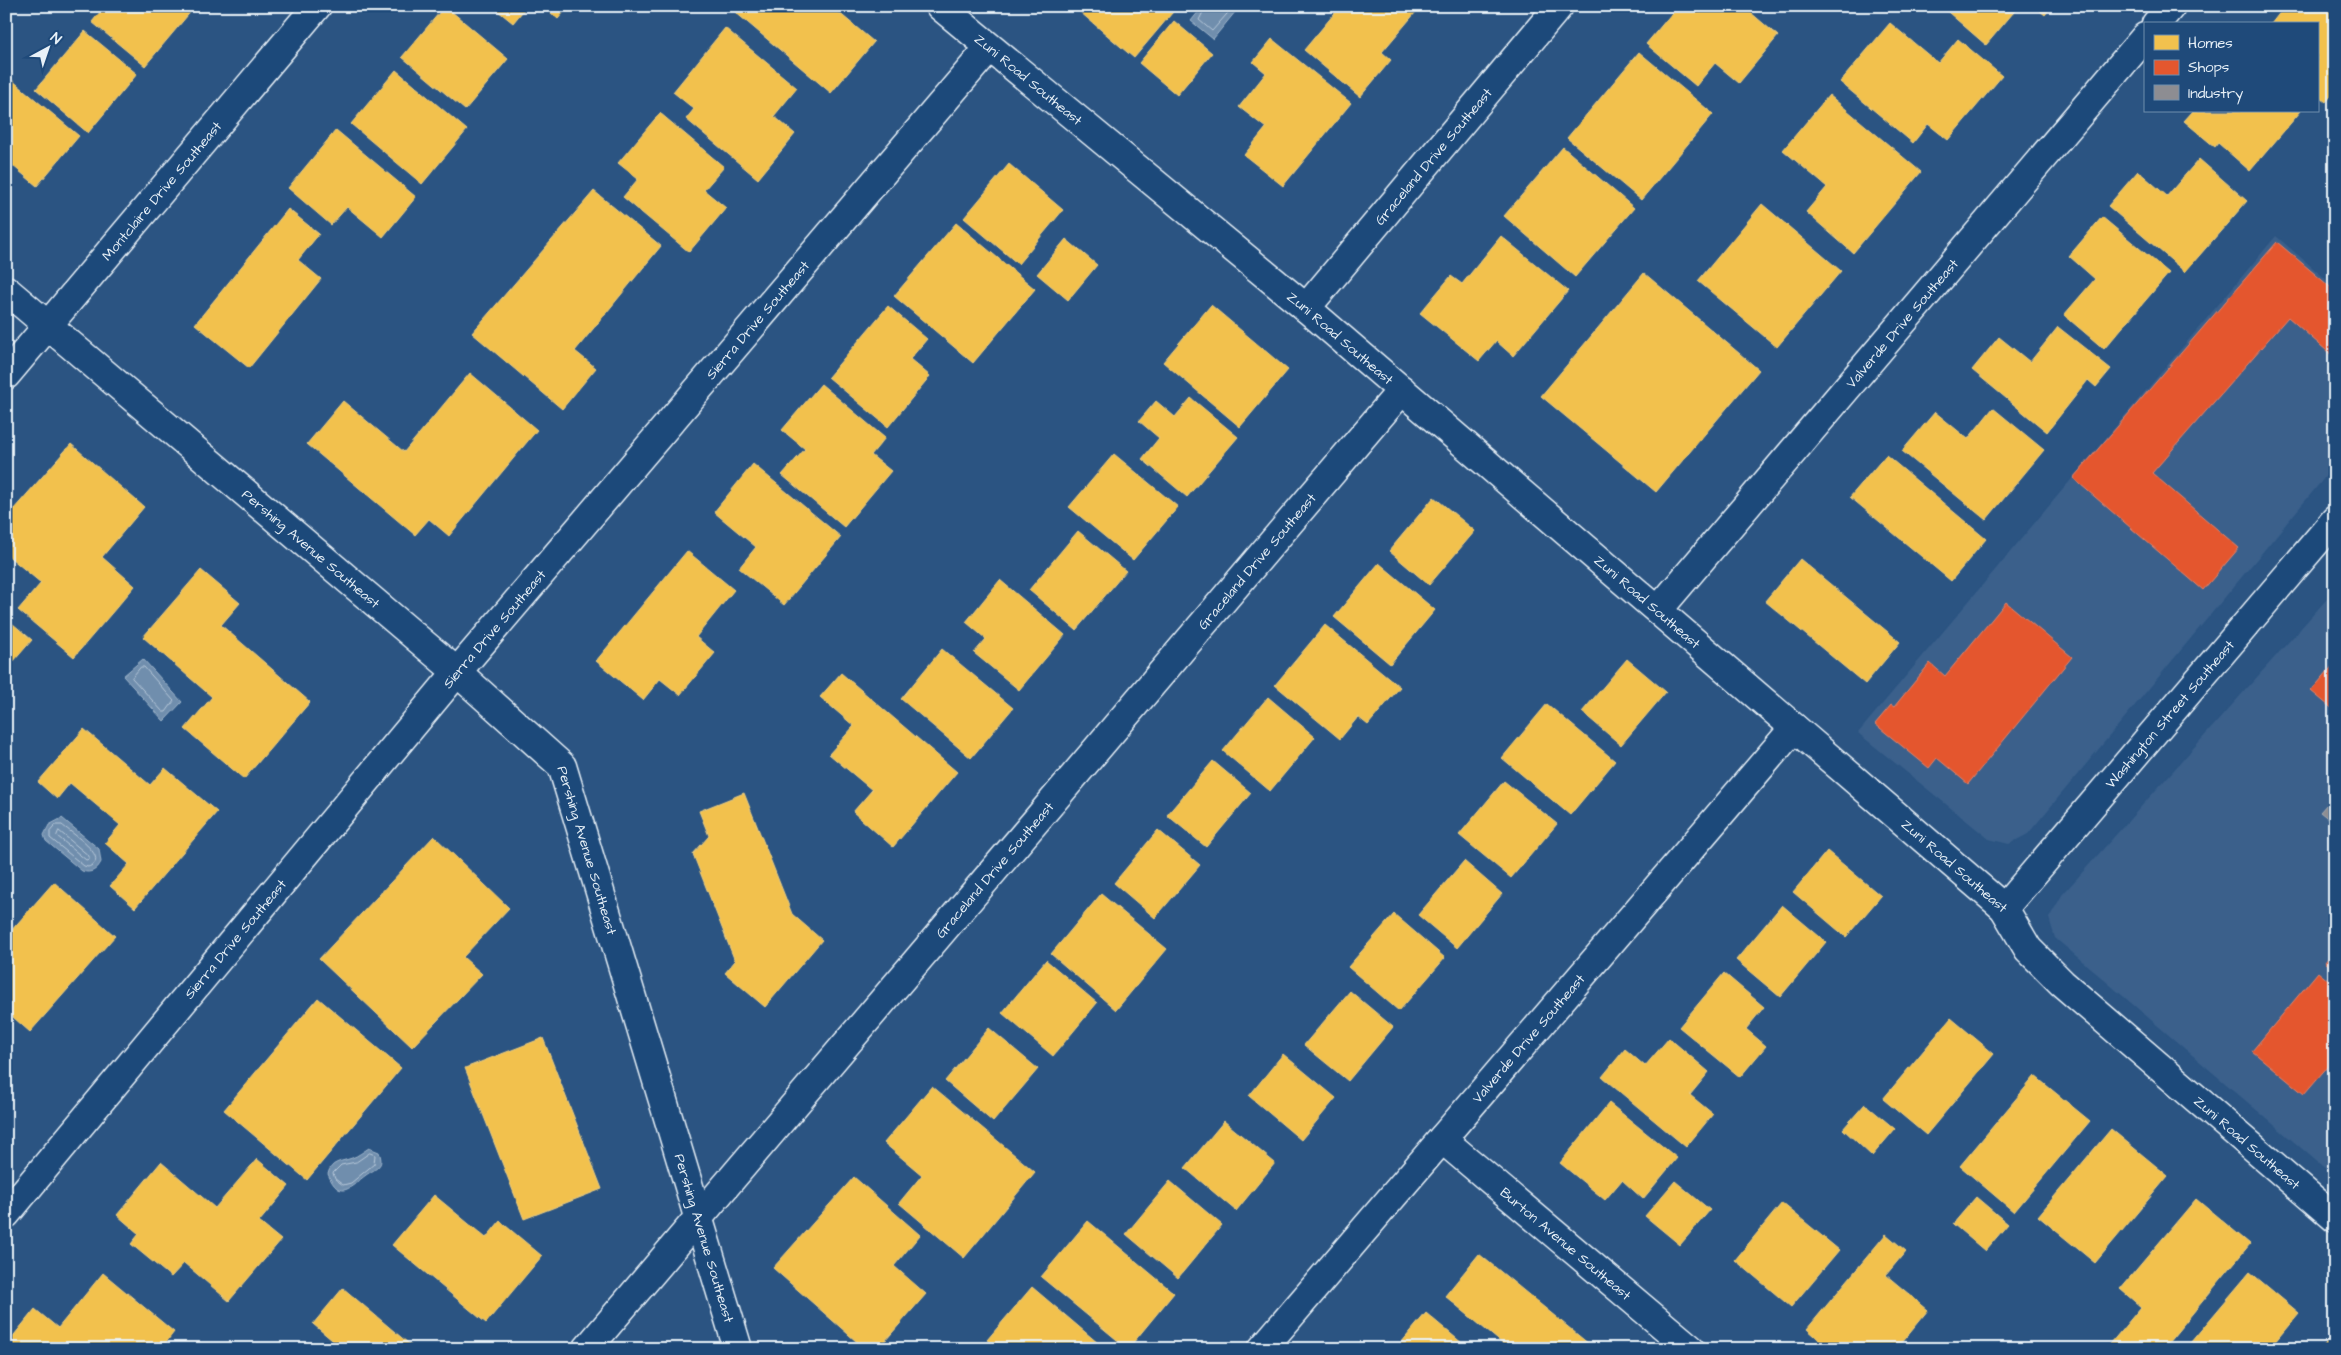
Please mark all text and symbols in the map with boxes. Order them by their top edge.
north arrow [22,22,72,72]
legend [2144,22,2318,112]
text: N [46,28,66,49]
street label: Zuni Road Southeast [970,29,1087,131]
text: Homes [2188,33,2233,54]
text: Shops [2188,57,2230,78]
text: Industry [2188,83,2243,105]
street label: Graceland Drive Southeast [1371,84,1498,230]
street label: Montclaire Drive Southeast [97,117,227,265]
street label: Valverde Drive Southeast [1842,254,1964,393]
street label: Sierra Drive Southeast [702,256,815,384]
street label: Zuni Road Southeast [1282,287,1398,390]
street label: Pershing Avenue Southeast [237,485,384,614]
street label: Graceland Drive Southeast [1194,489,1321,634]
street label: Zuni Road Southeast [1589,551,1705,654]
street label: Sierra Drive Southeast [438,565,551,693]
street label: Washington Street Southeast [2101,636,2240,793]
street label: Pershing Avenue Southeast [552,764,621,938]
street label: Graceland Drive Southeast [931,798,1059,943]
street label: Zuni Road Southeast [1897,815,2012,918]
street label: Sierra Drive Southeast [180,875,292,1004]
street label: Valverde Drive Southeast [1468,970,1590,1108]
street label: Zuni Road Southeast [2189,1092,2304,1195]
street label: Pershing Avenue Southeast [669,1151,739,1325]
street label: Burton Avenue Southeast [1495,1183,1635,1306]

